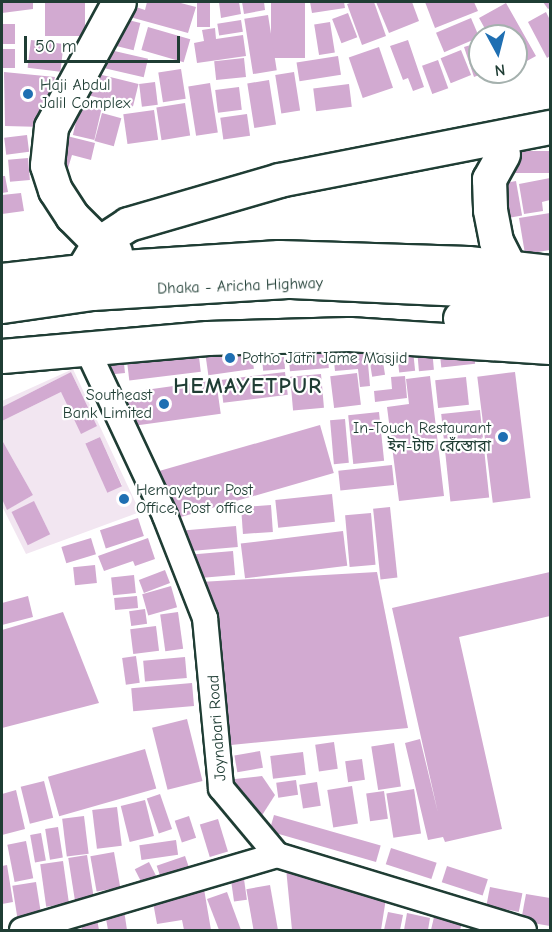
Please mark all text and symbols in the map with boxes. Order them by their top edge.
scale bar [27,24,183,62]
north arrow [468,24,528,84]
text: 50 m [35,36,77,57]
text: N [494,60,506,79]
place label: Haji Abdul Jalil Complex [40,75,131,113]
marker: Haji Abdul Jalil Complex [21,87,35,101]
street label: Dhaka - Aricha Highway [157,274,323,298]
place label: Potho Jatri Jame Masjid [242,348,407,368]
marker: Potho Jatri Jame Masjid [223,351,237,365]
district label: HEMAYETPUR [173,374,323,400]
place label: Southeast Bank Limited [63,385,152,423]
marker: Southeast Bank Limited [157,397,171,411]
place label: In-Touch Restaurant ইন-টাচ রেঁস্তোরা [353,418,491,456]
marker: In-Touch Restaurant ইন-টাচ রেঁস্তোরা [496,430,510,444]
place label: Hemayetpur Post Office, Post office [136,480,253,518]
marker: Hemayetpur Post Office, Post office [117,492,131,506]
street label: Joynabari Road [204,674,230,782]

